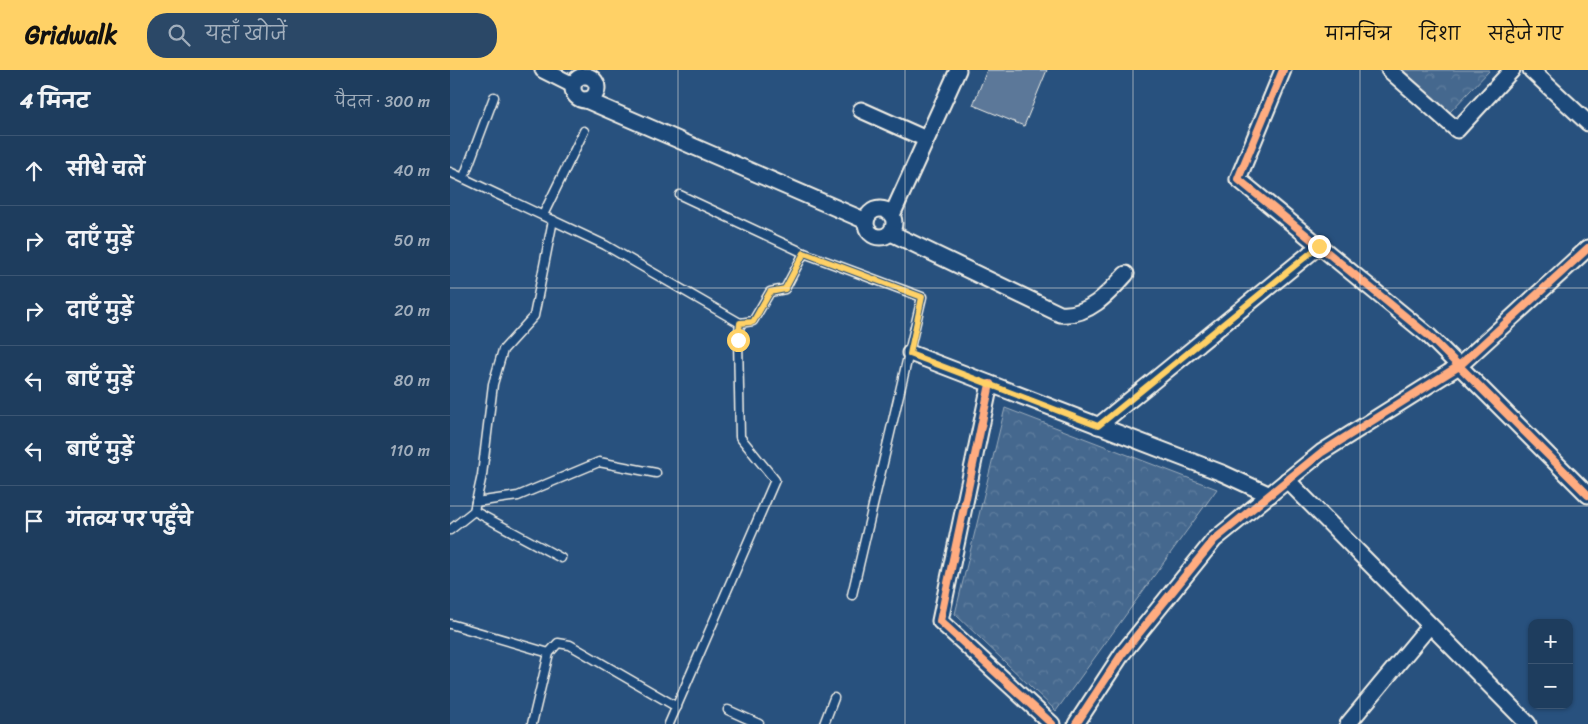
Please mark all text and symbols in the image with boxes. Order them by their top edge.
search box [147,13,497,58]
text: Gridwalk [25,14,117,56]
text: यहाँ खोजें [205,17,287,50]
text: मानचित्र [1325,18,1391,50]
text: दिशा [1419,18,1460,50]
text: सहेजे गए [1488,18,1563,50]
icon: search [165,21,193,49]
text: 4 मिनट [20,82,90,120]
text: पैदल · 300 m [335,87,430,116]
text: सीधे चलें [67,153,145,186]
text: 40 m [393,156,430,185]
icon: ahead [20,157,48,185]
text: दाएँ मुड़ें [67,223,133,256]
text: 50 m [394,226,430,255]
icon: right [20,227,48,255]
route end [1308,235,1331,258]
text: दाएँ मुड़ें [67,293,133,326]
text: 20 m [394,296,430,325]
icon: right [20,297,48,325]
route start [727,329,750,352]
text: बाएँ मुड़ें [67,363,134,396]
text: 80 m [394,366,430,395]
icon: left [20,367,48,395]
text: बाएँ मुड़ें [67,433,134,466]
text: 110 m [390,436,430,465]
icon: left [20,437,48,465]
text: गंतव्य पर पहुँचे [67,503,192,536]
icon: arrive [20,507,48,535]
map controls [1528,619,1573,709]
button: + [1528,619,1573,664]
button: − [1528,664,1573,709]

